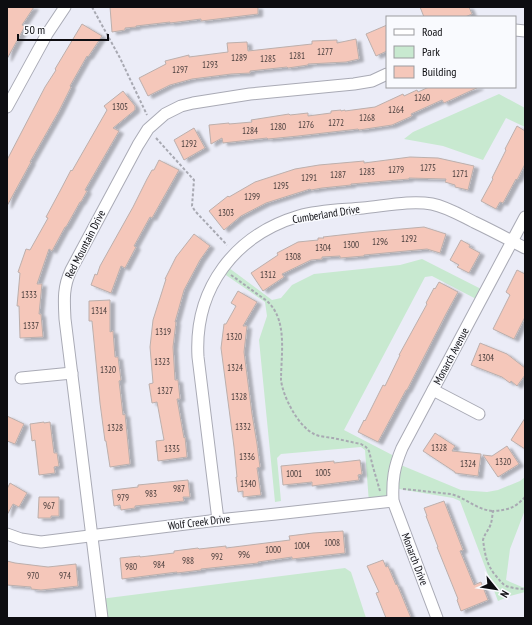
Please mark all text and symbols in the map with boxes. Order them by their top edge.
scale bar [18,16,108,42]
legend [386,16,516,88]
text: 50 m [24,22,45,37]
text: Road [422,24,442,39]
text: Park [422,44,440,59]
house number: 1277 [317,46,333,57]
house number: 1281 [289,50,305,61]
house number: 1289 [231,52,247,63]
house number: 1285 [260,53,276,64]
house number: 1293 [202,59,218,70]
house number: 1297 [172,64,188,75]
text: Building [422,64,457,79]
house number: 1260 [414,92,430,103]
house number: 1305 [112,101,128,112]
house number: 1264 [388,104,404,115]
house number: 1268 [359,112,375,123]
house number: 1272 [328,117,344,128]
house number: 1276 [298,119,314,130]
house number: 1280 [270,121,286,132]
house number: 1284 [242,125,258,136]
house number: 1292 [181,138,197,149]
house number: 1275 [420,162,436,173]
house number: 1279 [388,164,404,175]
house number: 1283 [359,166,375,177]
house number: 1271 [452,168,468,179]
house number: 1287 [330,169,346,180]
house number: 1291 [301,172,317,183]
house number: 1295 [273,180,289,191]
house number: 1299 [244,191,260,202]
street label: Cumberland Drive [291,202,361,226]
street label: Red Mountain Drive [62,207,108,281]
house number: 1303 [218,207,234,218]
house number: 1292 [401,233,417,244]
house number: 1296 [372,236,388,247]
house number: 1300 [343,239,359,250]
house number: 1304 [315,242,331,253]
house number: 1308 [285,251,301,262]
house number: 1312 [260,269,276,280]
house number: 1333 [21,289,37,300]
house number: 1314 [91,305,107,316]
house number: 1337 [23,320,39,331]
street label: Monarch Avenue [430,325,472,387]
house number: 1319 [155,326,171,337]
house number: 1320 [226,331,242,342]
house number: 1304 [478,352,494,363]
house number: 1323 [154,356,170,367]
house number: 1324 [227,362,243,373]
house number: 1320 [100,364,116,375]
house number: 1327 [157,385,173,396]
house number: 1328 [231,391,247,402]
house number: 1332 [235,421,251,432]
house number: 1328 [107,422,123,433]
house number: 1328 [431,442,447,453]
house number: 1335 [164,443,180,454]
house number: 1336 [239,451,255,462]
house number: 1320 [495,456,511,467]
house number: 1324 [460,458,476,469]
house number: 1005 [315,467,331,478]
house number: 1001 [286,468,302,479]
house number: 1340 [240,478,256,489]
house number: 987 [173,483,185,494]
house number: 983 [145,488,157,499]
house number: 979 [117,492,129,503]
house number: 967 [43,500,55,511]
street label: Wolf Creek Drive [167,511,231,533]
street label: Monarch Drive [399,531,432,588]
house number: 1008 [324,537,340,548]
house number: 1004 [294,540,310,551]
house number: 1000 [265,544,281,555]
house number: 996 [238,549,250,560]
house number: 992 [211,551,223,562]
house number: 988 [182,555,194,566]
house number: 984 [153,559,165,570]
house number: 980 [125,561,137,572]
north arrow [476,569,516,609]
house number: 970 [27,570,39,581]
house number: 974 [59,570,71,581]
text: N [497,588,512,600]

